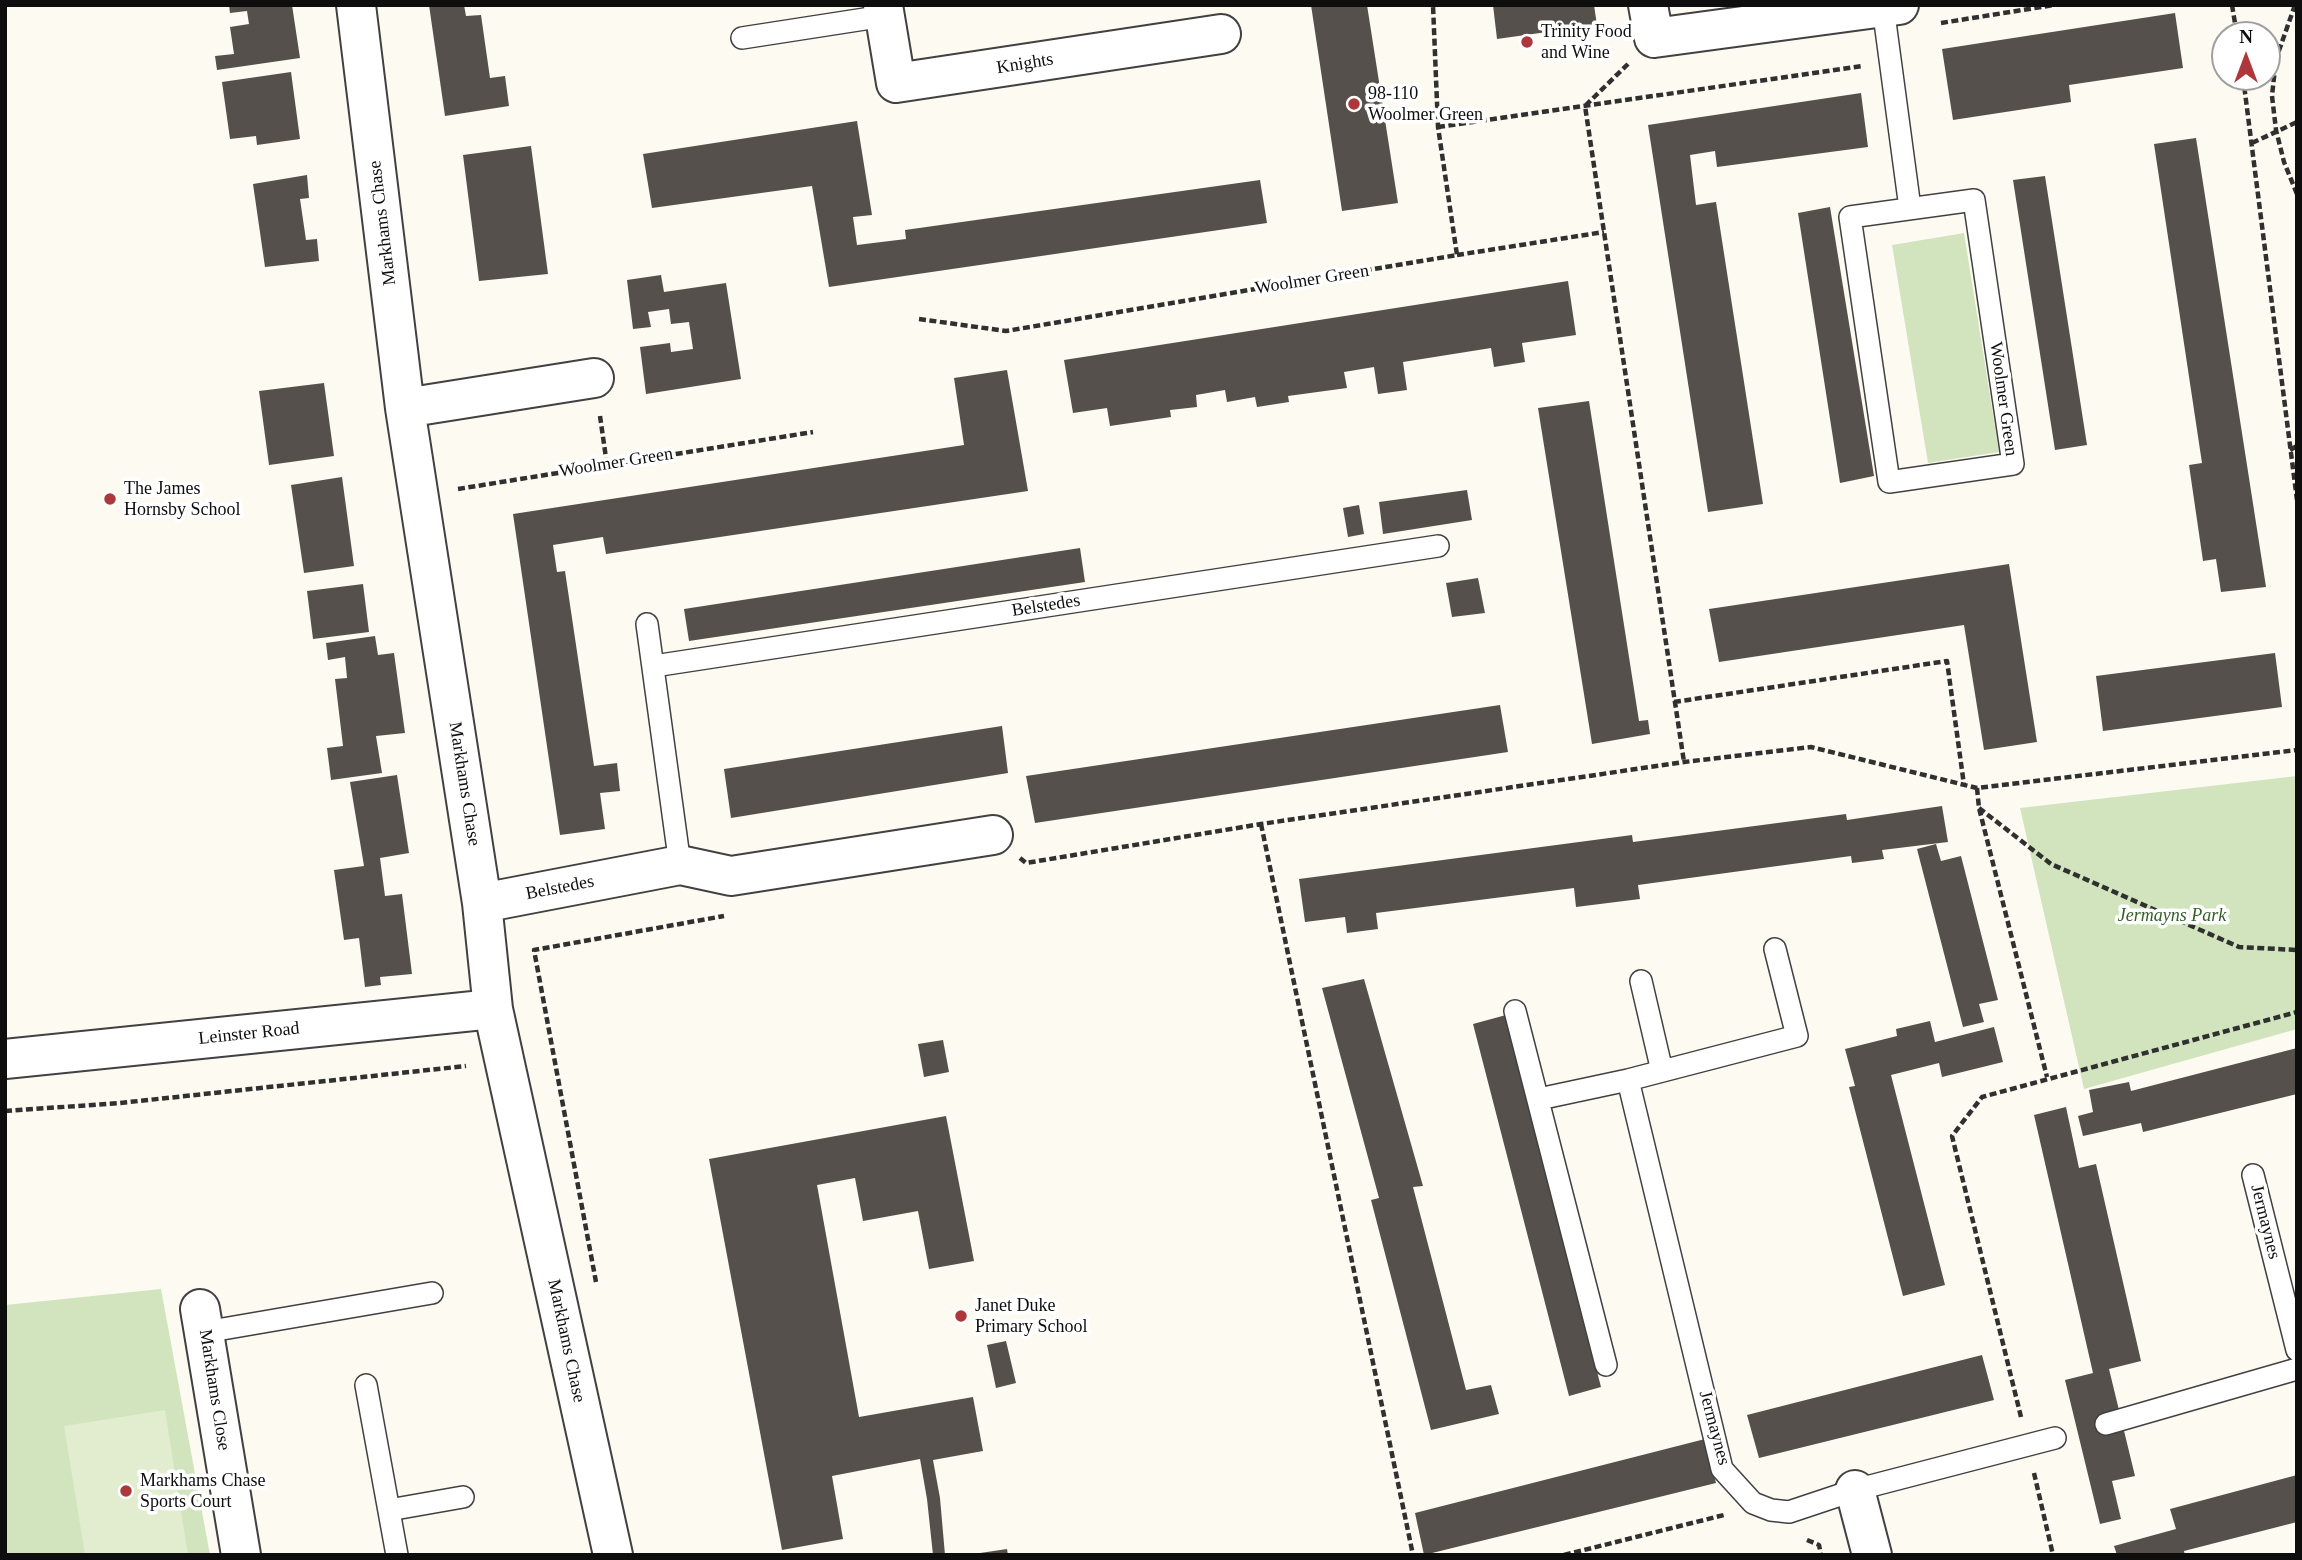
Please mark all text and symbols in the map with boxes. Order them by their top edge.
place label: Trinity Food and Wine [1541,21,1632,64]
north arrow [2211,21,2281,91]
text: N [2239,26,2253,47]
marker: Trinity Food and Wine [1519,34,1535,50]
street label: Knights [995,49,1055,79]
place label: 98-110 Woolmer Green [1368,83,1483,126]
marker: 98-110 Woolmer Green [1346,96,1362,112]
street label: Markhams Chase [365,159,401,287]
street label: Woolmer Green [1254,260,1370,300]
street label: Woolmer Green [1984,341,2022,457]
street label: Woolmer Green [558,443,674,483]
place label: The James Hornsby School [124,478,240,520]
marker: The James Hornsby School [102,491,118,507]
street label: Belstedes [1010,590,1082,622]
street label: Markhams Chase [444,720,484,848]
street label: Belstedes [524,871,596,905]
park label: Jermayns Park [2118,905,2226,927]
street label: Leinster Road [197,1018,301,1050]
street label: Jermaynes [2245,1183,2285,1261]
street label: Markhams Chase [542,1277,590,1405]
place label: Janet Duke Primary School [975,1295,1087,1338]
marker: Janet Duke Primary School [953,1308,969,1324]
street label: Markhams Close [194,1328,234,1452]
street label: Jermaynes [1694,1389,1734,1467]
place label: Markhams Chase Sports Court [140,1470,265,1512]
marker: Markhams Chase Sports Court [118,1483,134,1499]

